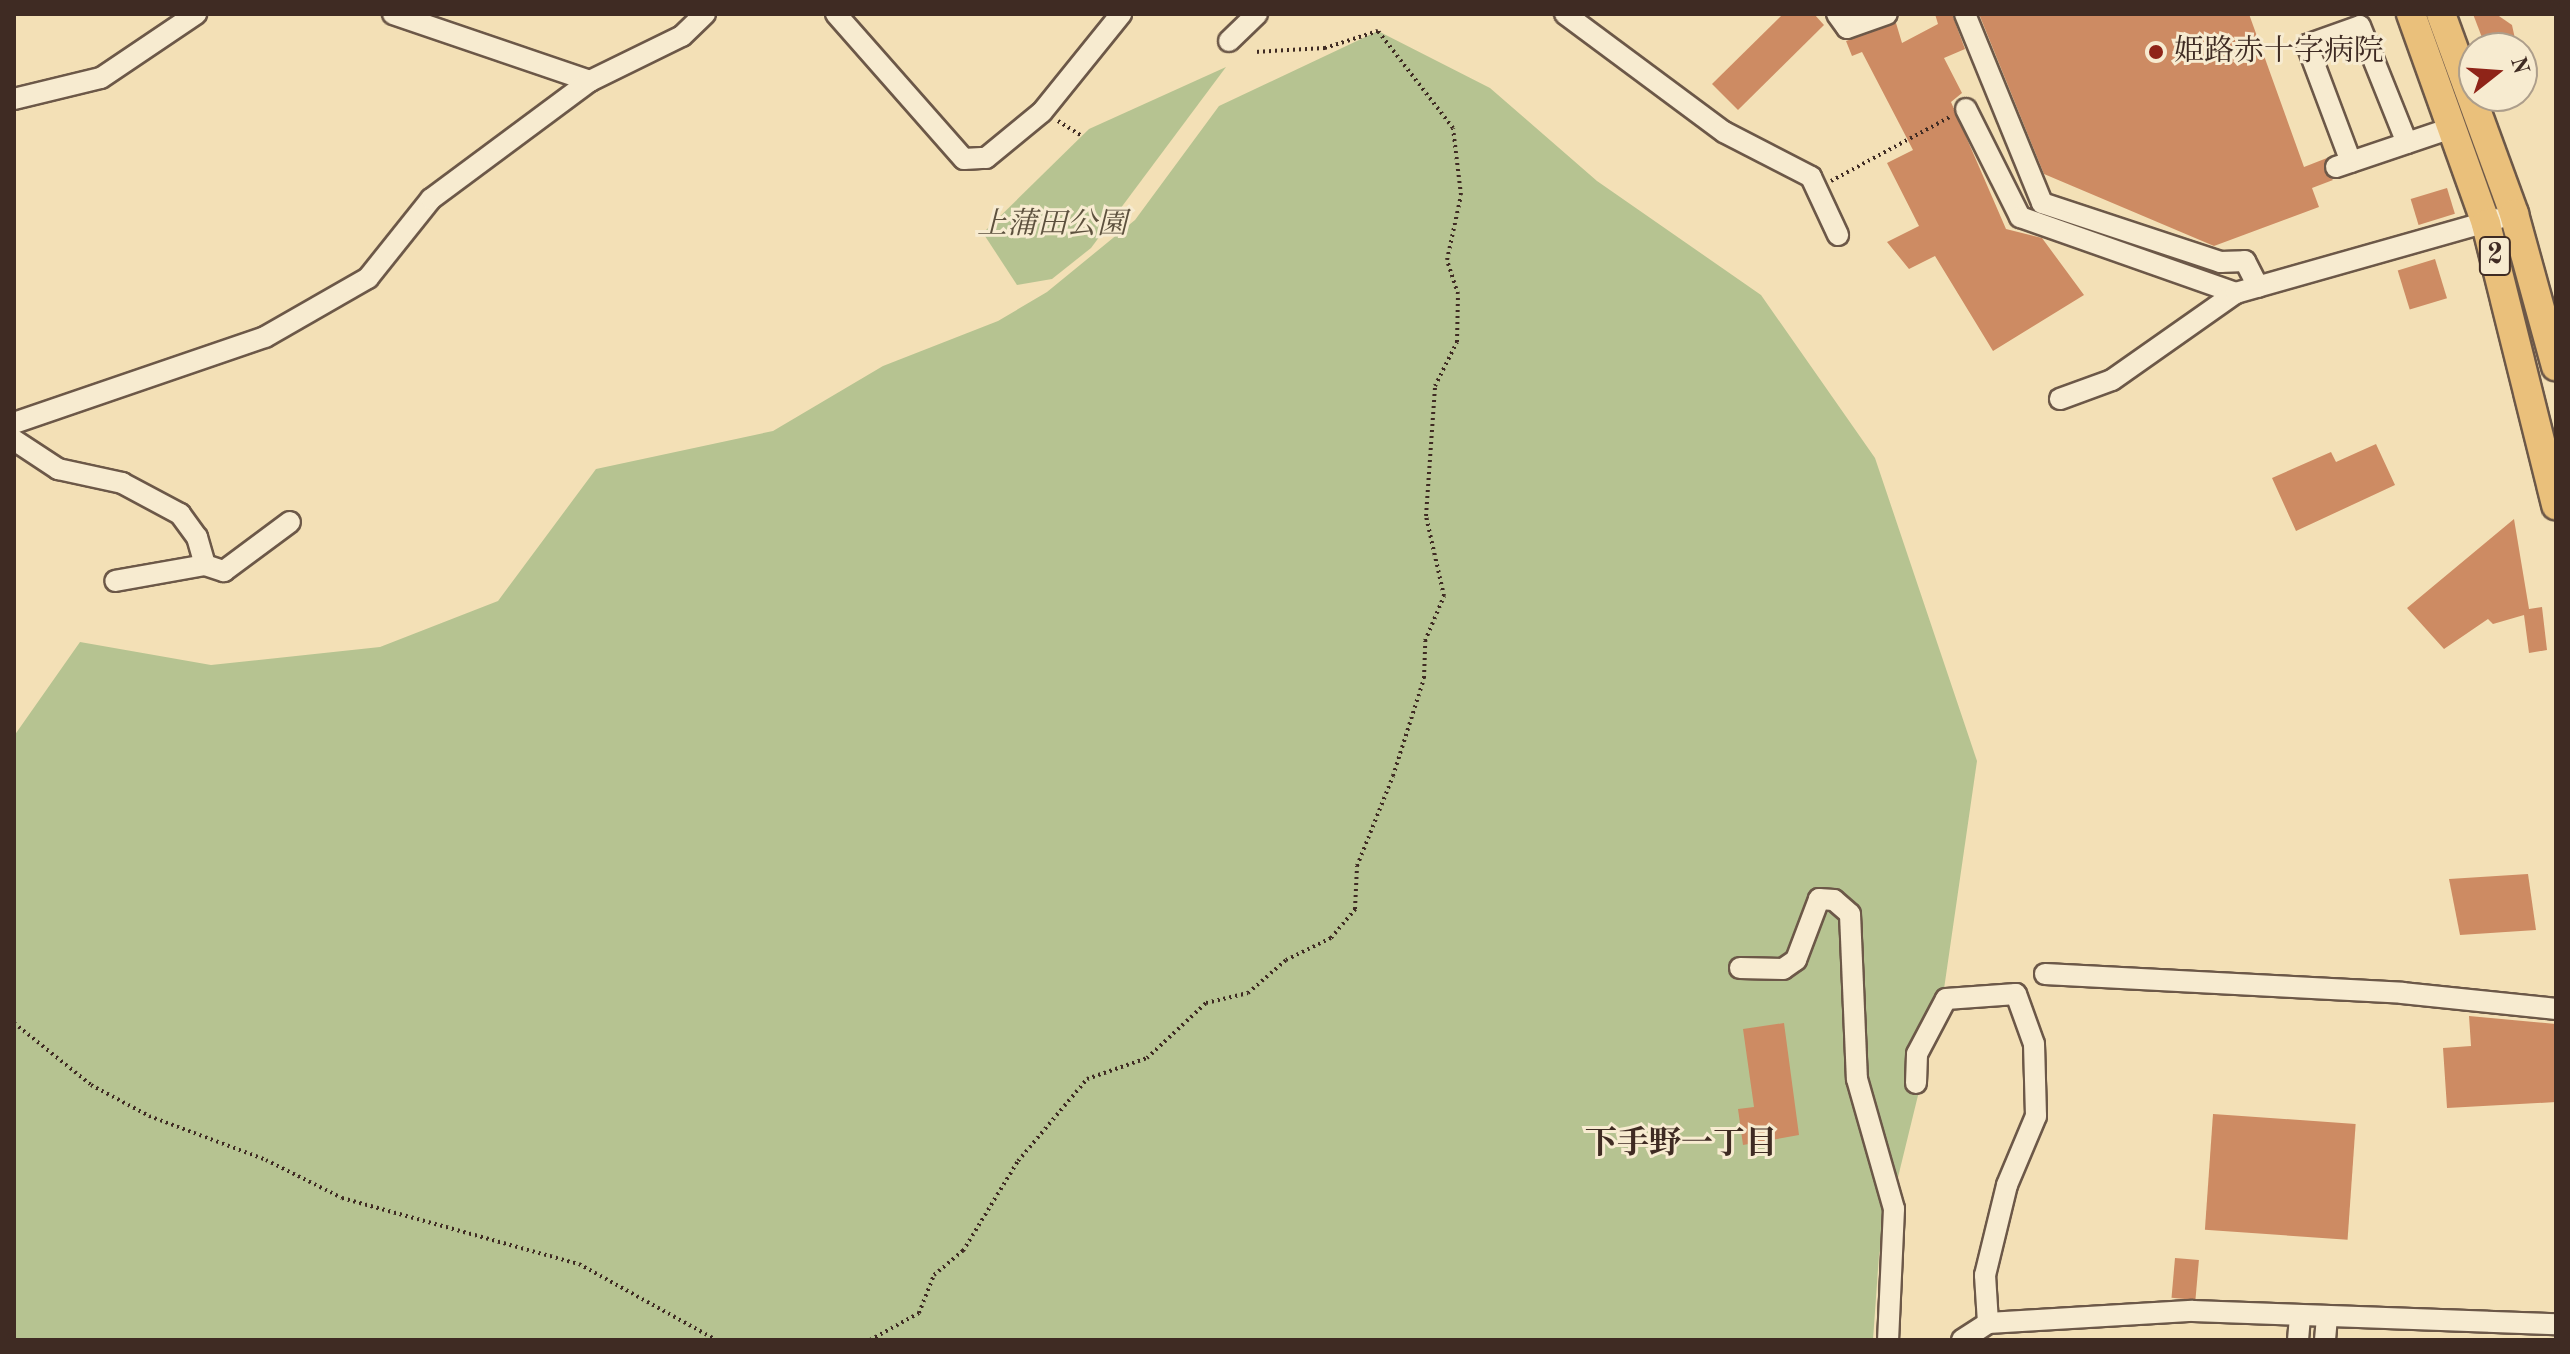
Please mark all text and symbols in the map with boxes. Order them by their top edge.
north arrow [2458,32,2538,112]
place label: 姫路赤十字病院 [2174,34,2384,70]
marker: 姫路赤十字病院 [2145,41,2167,63]
text: N [2506,54,2532,77]
park label: 上蒲田公園 [977,207,1127,243]
road number: 2 [2477,232,2513,280]
district label: 下手野一丁目 [1585,1126,1777,1164]

